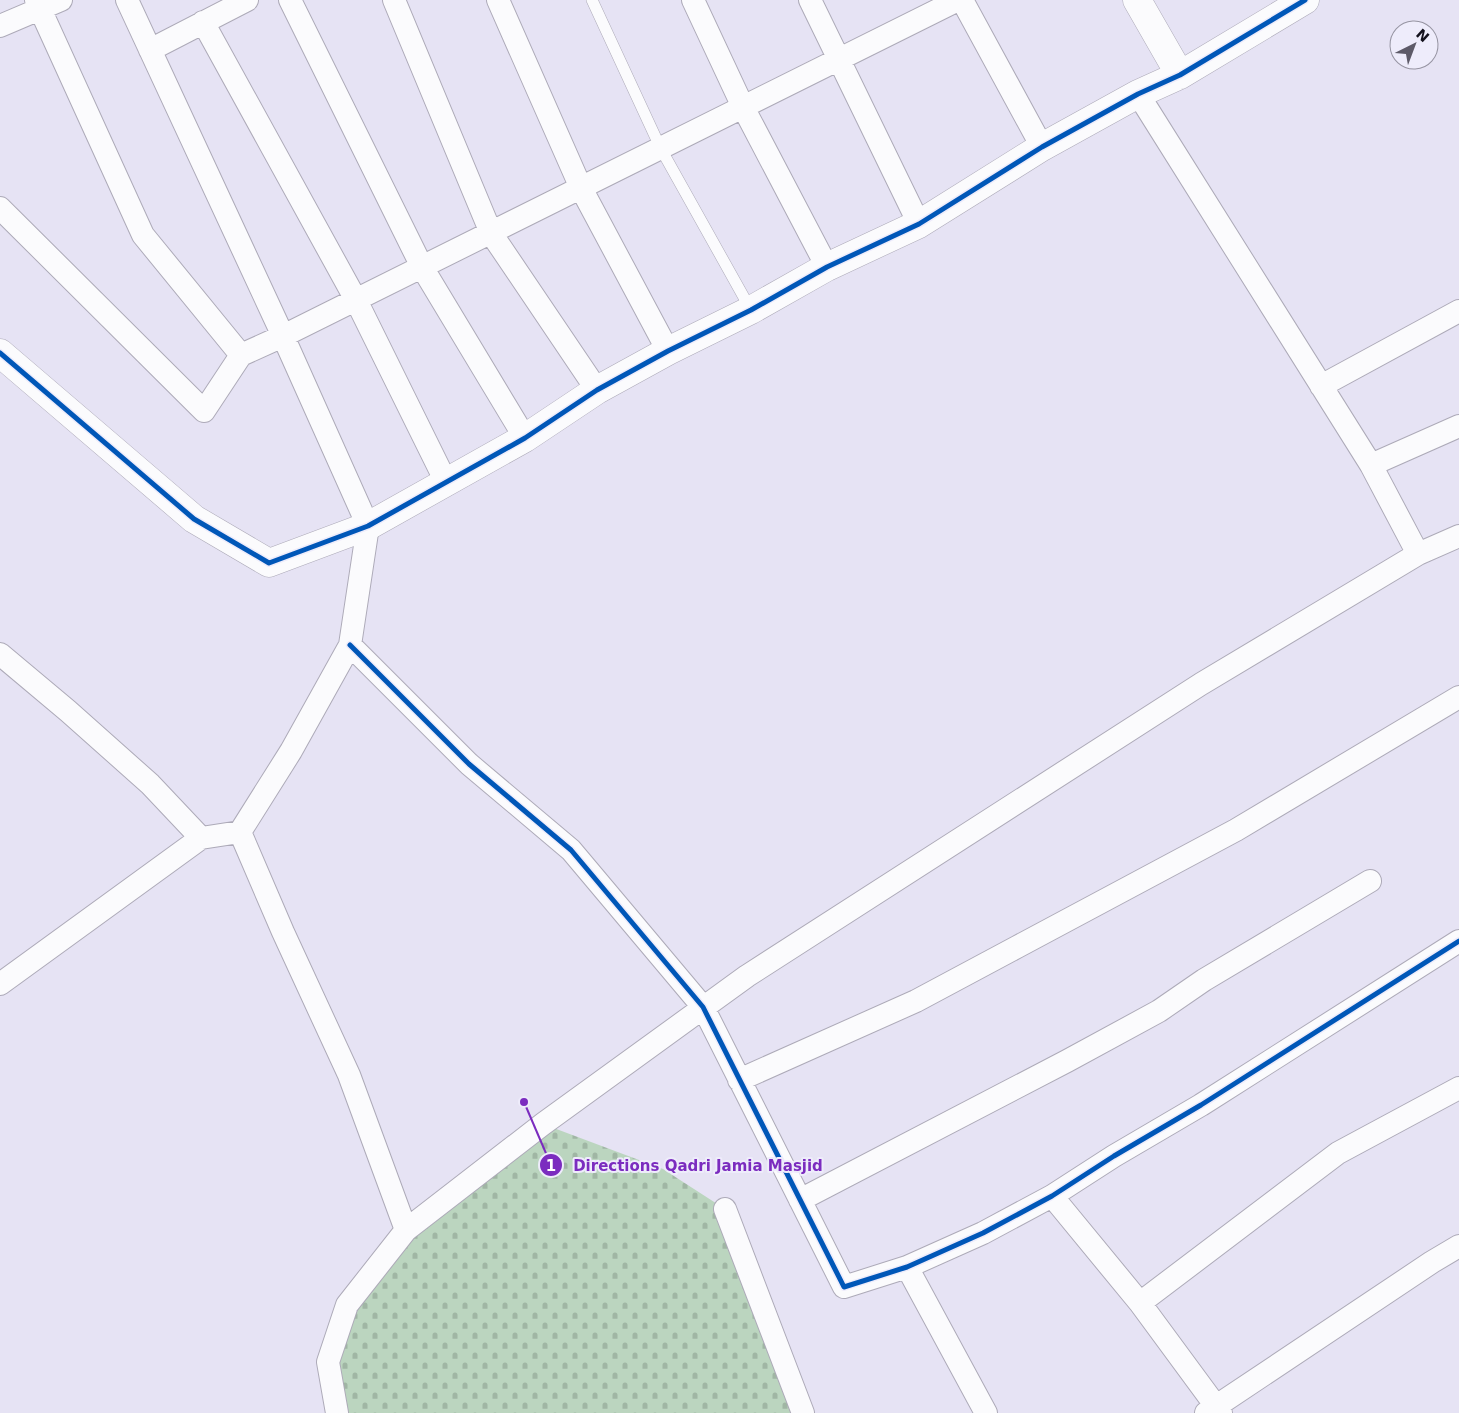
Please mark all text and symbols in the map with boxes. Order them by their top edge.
north arrow [1389,20,1439,70]
text: N [1413,25,1432,45]
callout: Directions Qadri Jamia Masjid [538,1150,833,1180]
text: 1 [546,1157,556,1175]
text: Directions Qadri Jamia Masjid [573,1157,823,1175]

